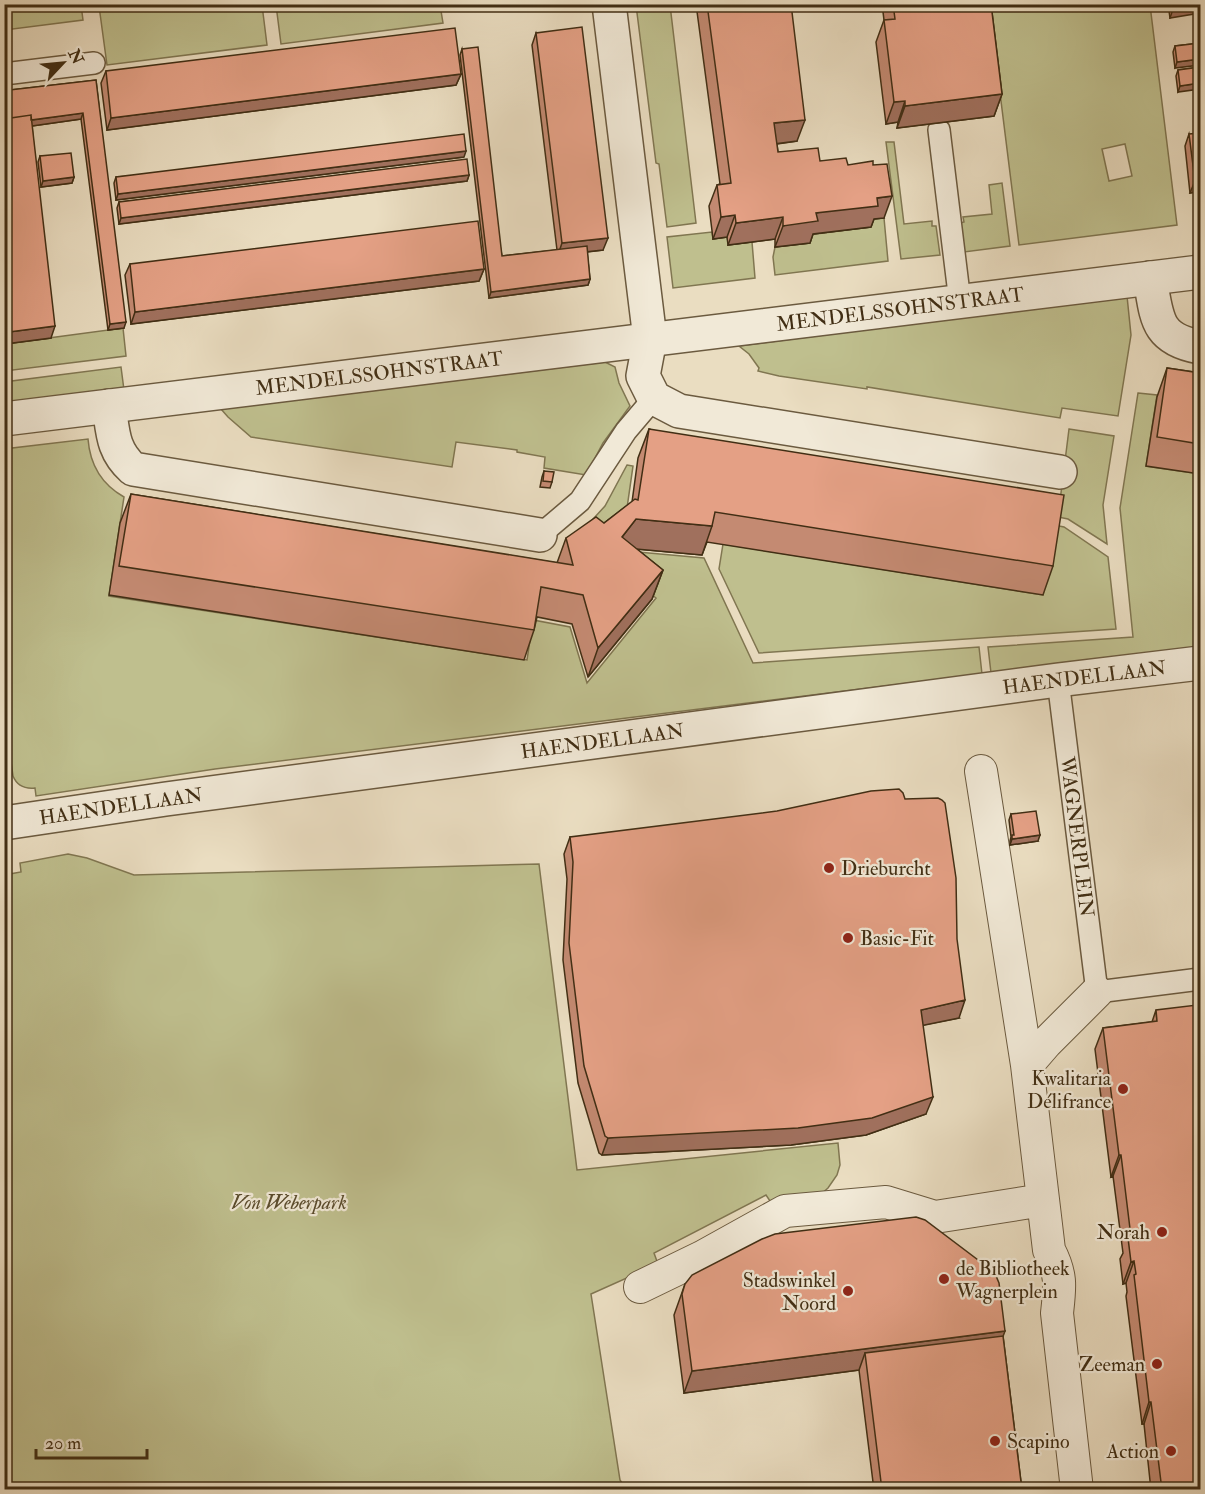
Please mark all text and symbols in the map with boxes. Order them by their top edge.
north arrow [33,33,93,93]
text: N [63,45,88,68]
street label: MENDELSSOHNSTRAAT [775,282,1026,337]
street label: MENDELSSOHNSTRAAT [254,346,505,401]
street label: HAENDELLAAN [1001,655,1168,700]
street label: HAENDELLAAN [519,718,686,765]
street label: WAGNERPLEIN [1055,754,1100,919]
street label: HAENDELLAAN [38,782,204,831]
place label: Drieburcht [841,856,931,881]
marker: Drieburcht [822,861,836,875]
place label: Basic-Fit [860,926,935,951]
marker: Basic-Fit [841,931,855,945]
place label: Kwalitaria Délifrance [1027,1066,1112,1114]
marker: Kwalitaria Délifrance [1116,1082,1130,1096]
park label: Von Weberpark [231,1190,347,1215]
place label: Norah [1097,1220,1151,1245]
marker: Norah [1155,1225,1169,1239]
place label: de Bibliotheek Wagnerplein [955,1256,1070,1305]
place label: Stadswinkel Noord [743,1268,836,1316]
marker: de Bibliotheek Wagnerplein [937,1272,951,1286]
marker: Stadswinkel Noord [841,1284,855,1298]
place label: Zeeman [1079,1352,1145,1377]
marker: Zeeman [1150,1357,1164,1371]
scale bar [36,1422,147,1460]
place label: Scapino [1007,1429,1070,1455]
text: 20 m [45,1432,81,1455]
marker: Scapino [988,1434,1002,1448]
place label: Action [1106,1439,1159,1464]
marker: Action [1164,1444,1178,1458]

